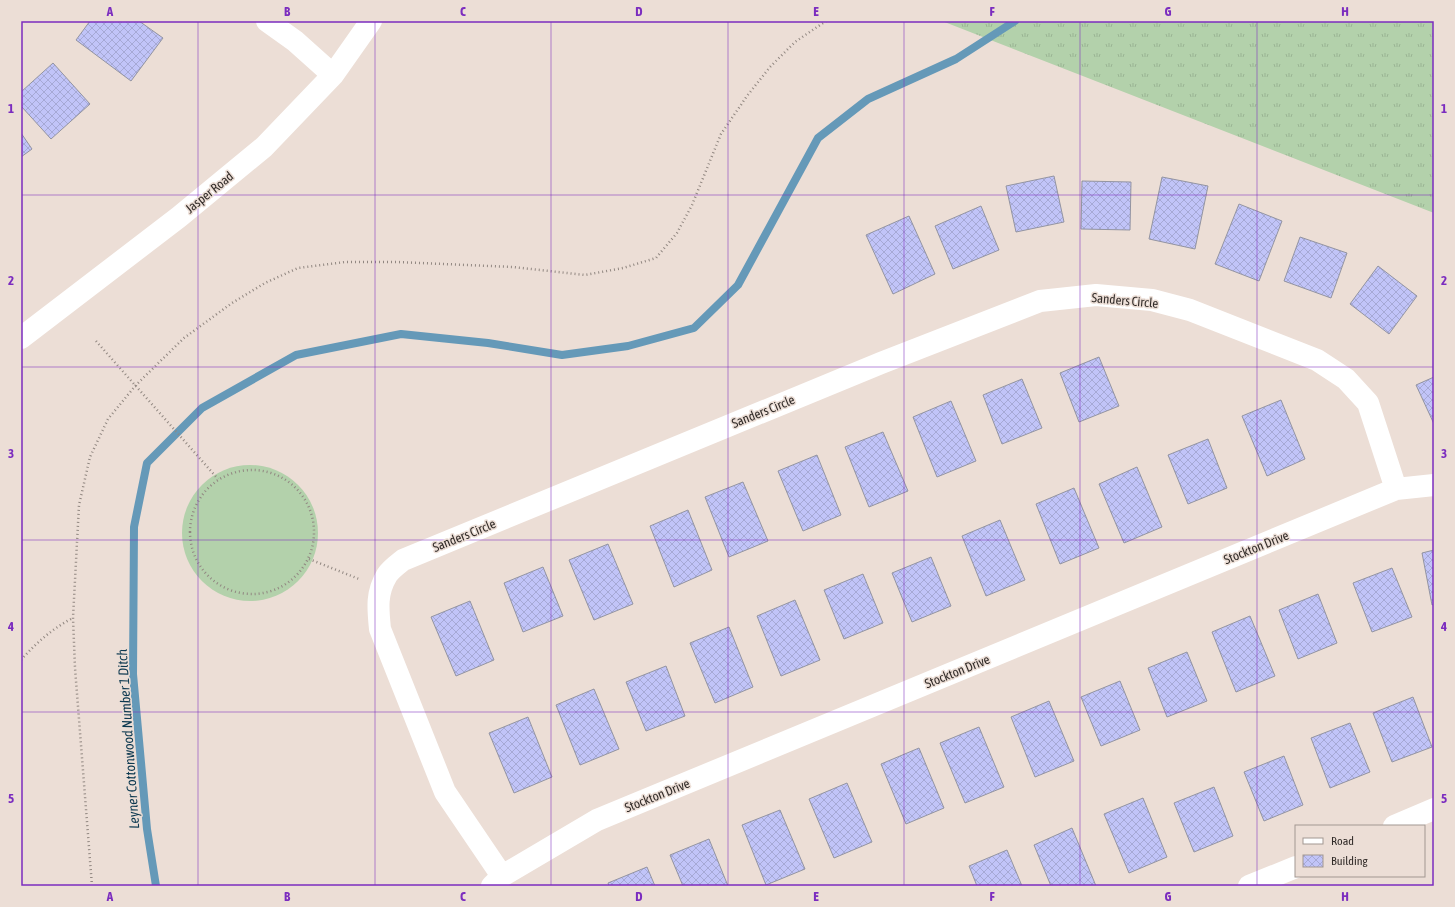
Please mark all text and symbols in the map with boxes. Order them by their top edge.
text: A [106,4,114,19]
text: B [284,4,291,19]
text: C [460,4,466,19]
text: D [635,4,643,19]
text: E [813,4,819,19]
text: F [989,4,995,19]
text: G [1165,4,1172,19]
text: H [1341,4,1349,19]
text: 1 [8,101,14,116]
text: 1 [1441,101,1447,116]
street label: Jasper Road [182,169,236,216]
text: 2 [8,273,14,288]
text: 2 [1441,273,1447,288]
street label: Sanders Circle [1091,290,1159,311]
street label: Sanders Circle [729,392,797,431]
text: 3 [8,446,14,461]
text: 3 [1441,446,1447,461]
street label: Sanders Circle [430,516,498,555]
street label: Stockton Drive [1221,528,1291,567]
text: 4 [7,619,14,634]
text: 4 [1440,619,1447,634]
water label: Leyner Cottonwood Number 1 Ditch [114,648,142,829]
street label: Stockton Drive [922,652,992,691]
street label: Stockton Drive [622,776,692,815]
text: 5 [8,791,14,806]
text: 5 [1441,791,1447,806]
legend [1295,825,1425,877]
text: Road [1331,834,1354,848]
text: Building [1331,854,1369,868]
text: A [106,889,114,904]
text: B [284,889,291,904]
text: C [460,889,466,904]
text: D [635,889,643,904]
text: E [813,889,819,904]
text: F [989,889,995,904]
text: G [1165,889,1172,904]
text: H [1341,889,1349,904]

